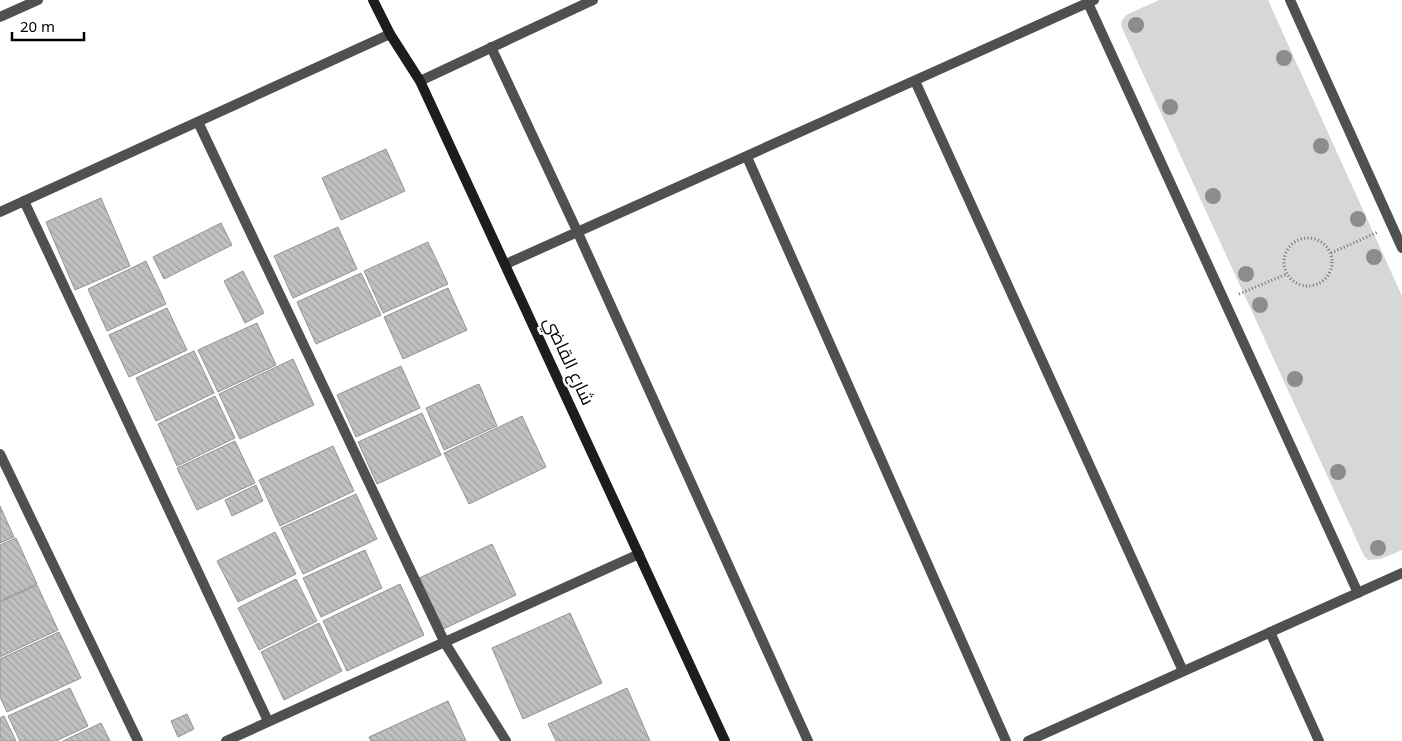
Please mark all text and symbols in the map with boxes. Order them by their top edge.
scale bar [12,10,85,42]
text: 20 m [20,16,55,36]
street label: شارع القاضي [537,313,601,409]

